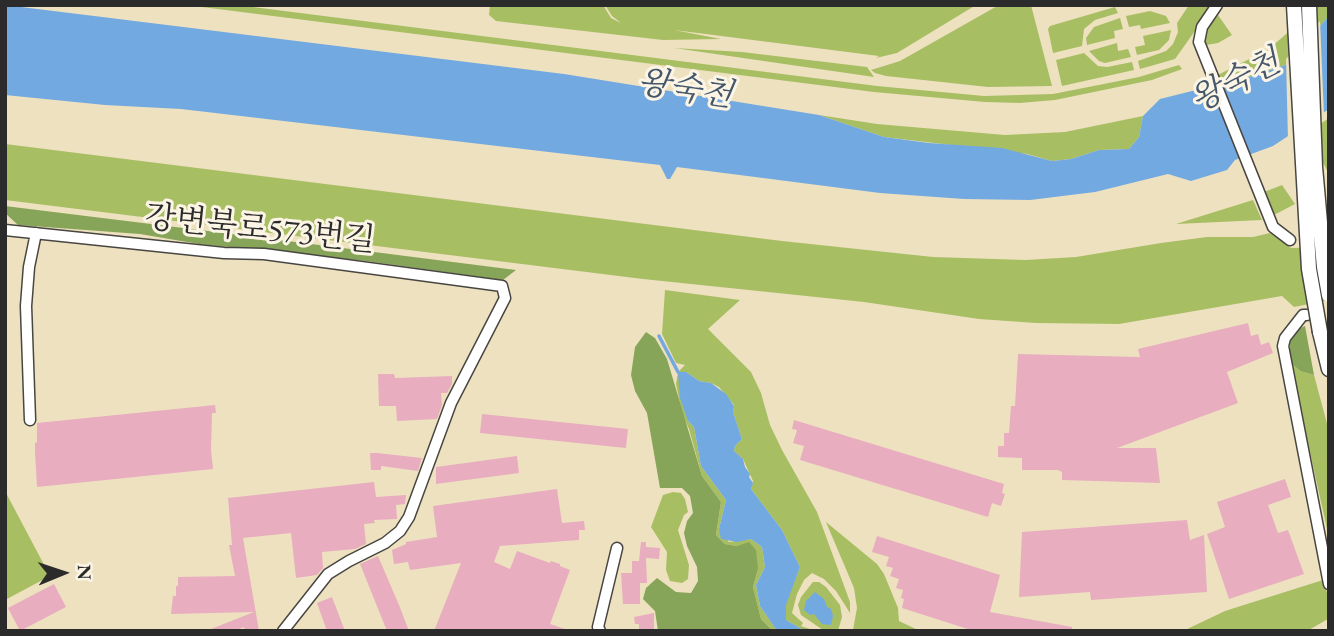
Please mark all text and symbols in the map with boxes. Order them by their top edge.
water label: 왕숙천 [1184,43,1288,121]
water label: 왕숙천 [635,63,735,117]
street label: 강변북로573번길 [143,199,377,261]
north arrow [28,538,98,608]
text: N [72,564,97,580]

